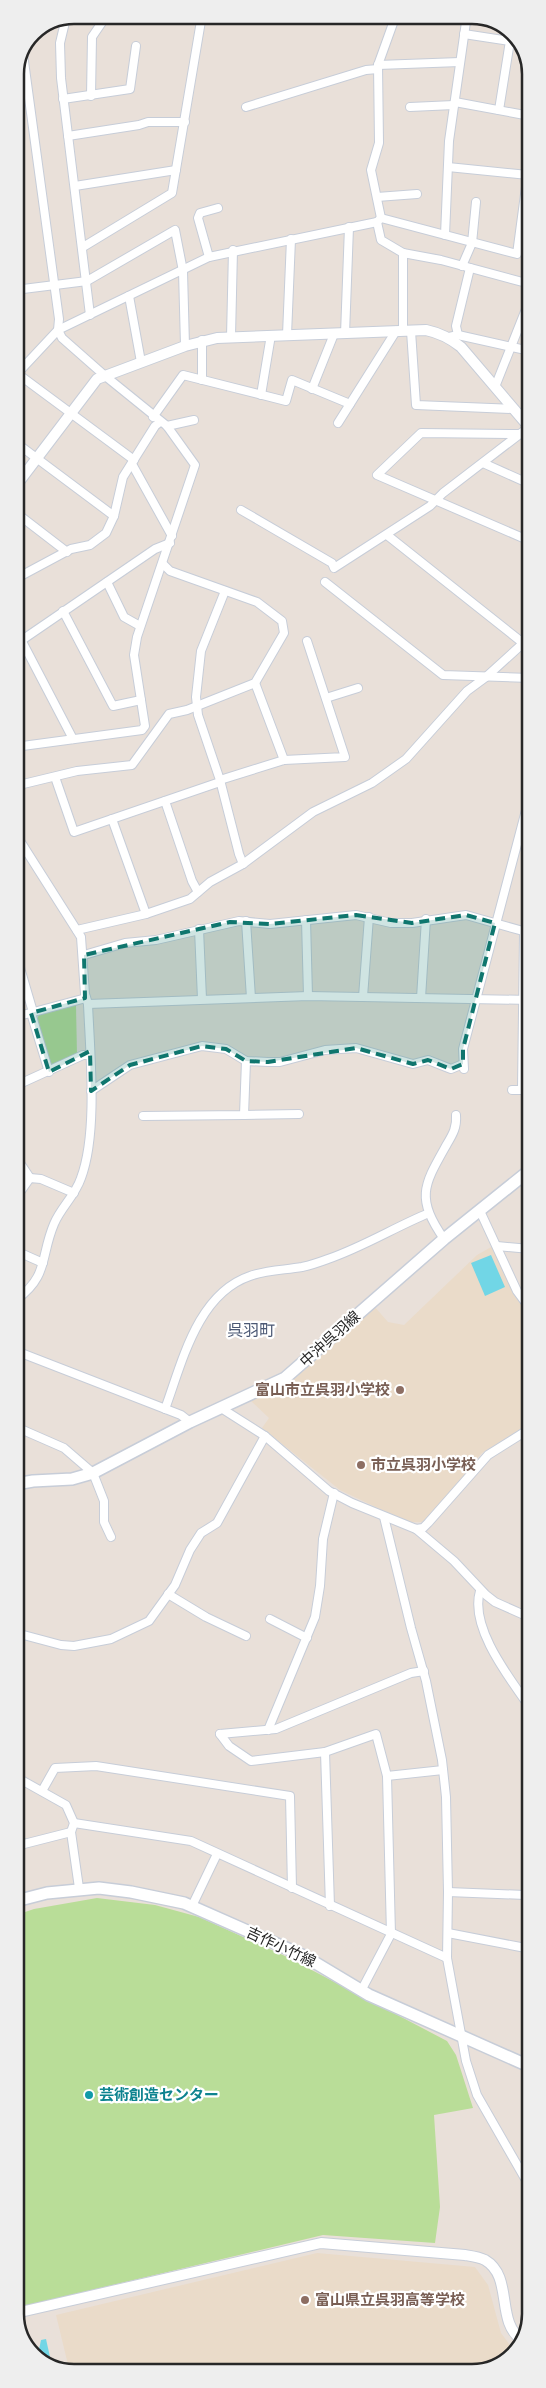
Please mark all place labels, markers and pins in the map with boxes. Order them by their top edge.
place label: 富山市立呉羽小学校 [255,1381,390,1399]
marker: 富山市立呉羽小学校 [394,1384,406,1396]
place label: 市立呉羽小学校 [371,1456,476,1474]
marker: 市立呉羽小学校 [355,1459,367,1471]
place label: 芸術創造センター [99,2086,219,2104]
marker: 芸術創造センター [83,2089,95,2101]
place label: 富山県立呉羽高等学校 [315,2291,465,2309]
marker: 富山県立呉羽高等学校 [299,2294,311,2306]

